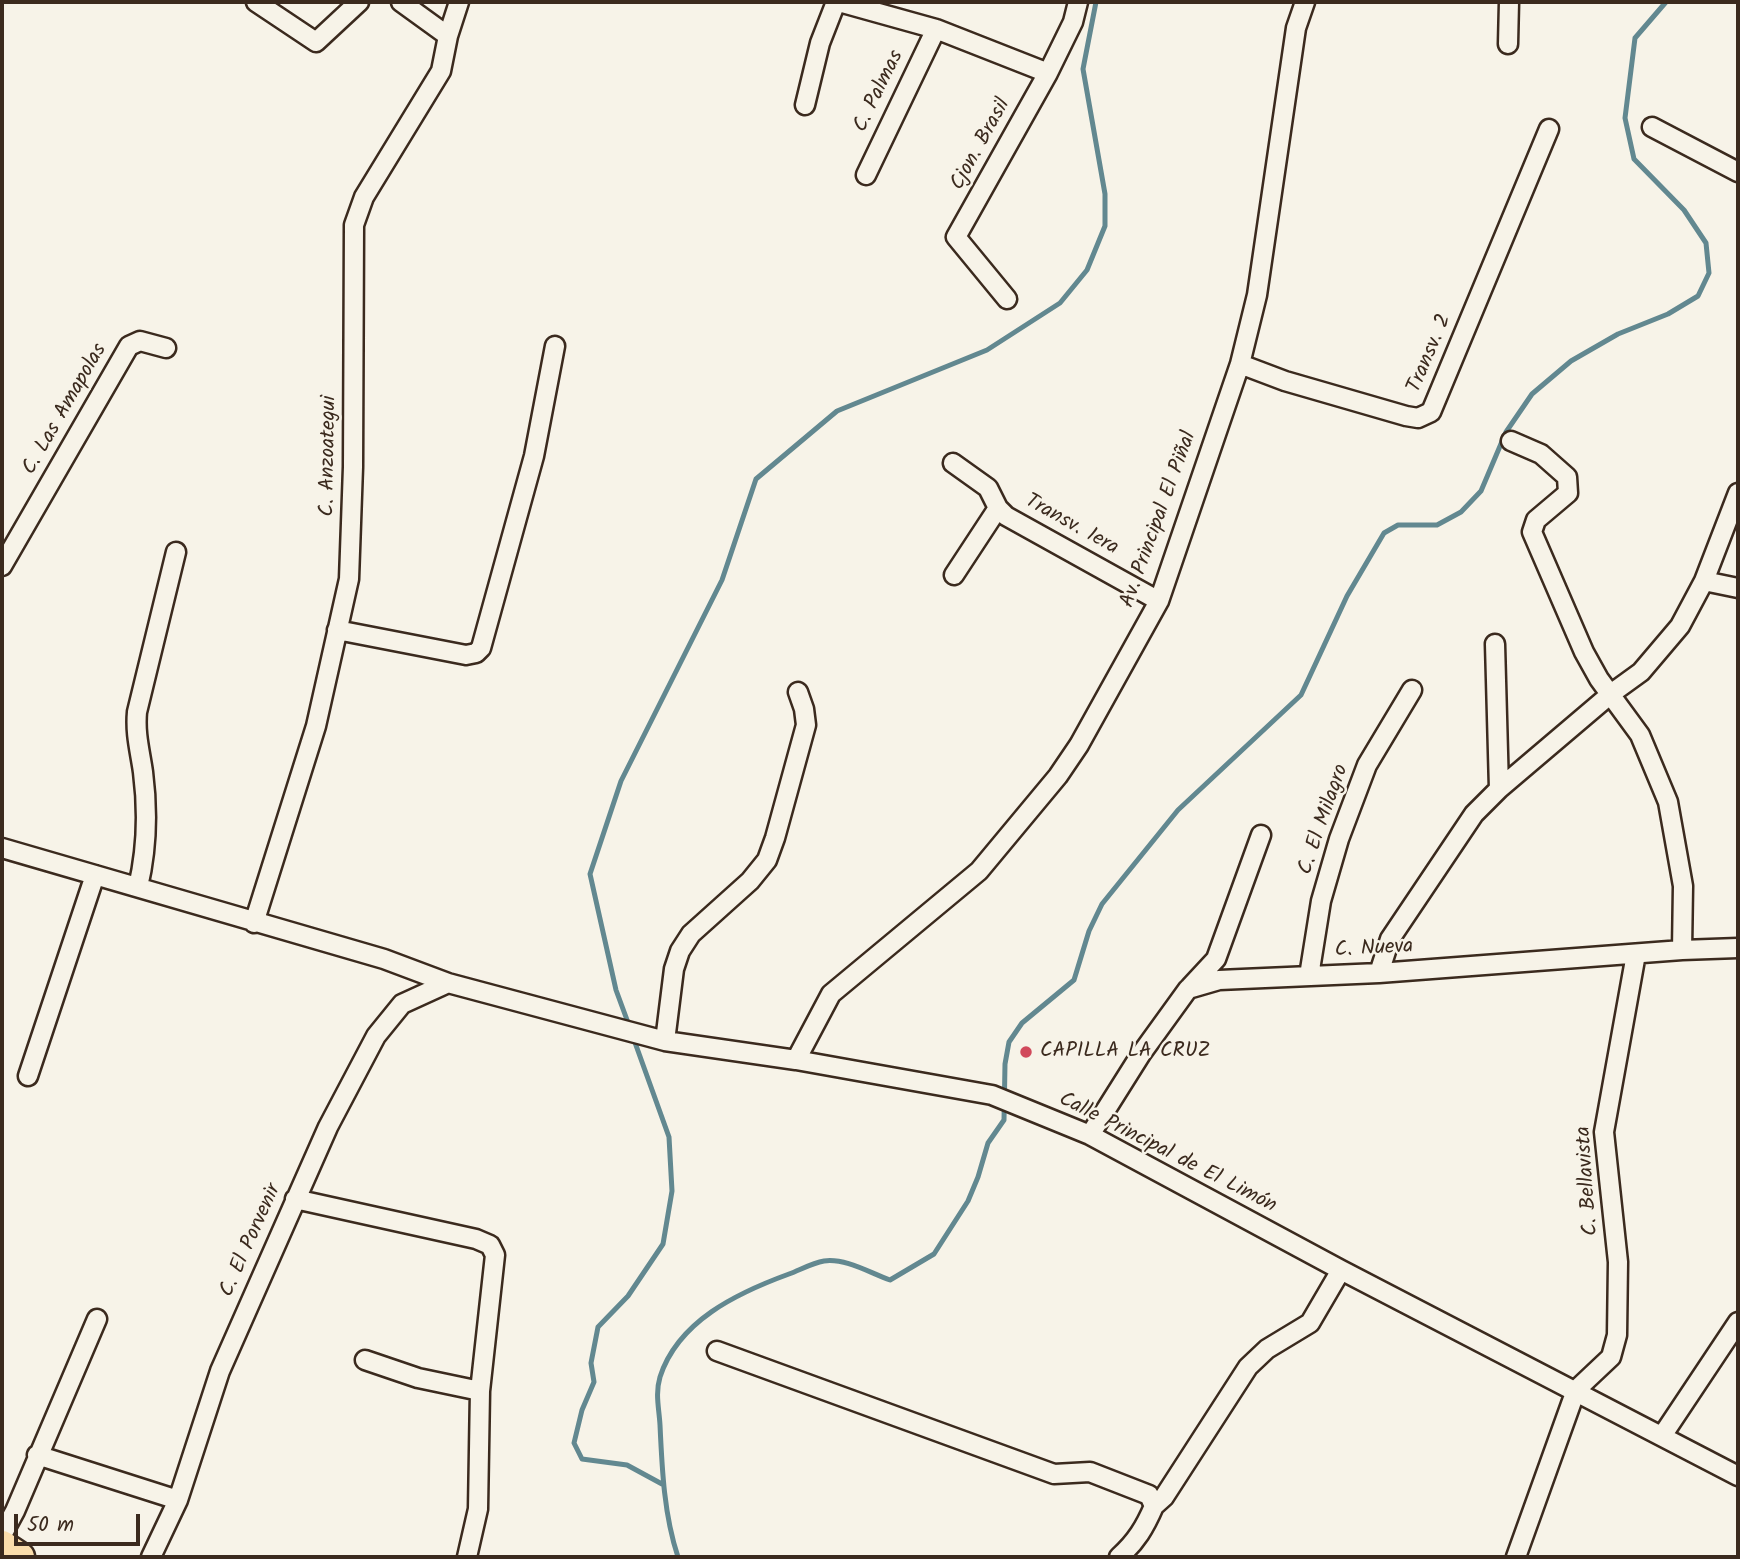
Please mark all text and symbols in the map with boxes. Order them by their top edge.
street label: C. Palmas [849,47,911,137]
street label: Cjon. Brasil [946,95,1018,195]
street label: Transv. 2 [1403,311,1459,397]
street label: C. Las Amapolas [18,340,114,480]
street label: C. Anzoategui [316,395,344,517]
street label: Av. Principal El Piñal [1116,428,1204,612]
street label: Transv. 1era [1020,490,1122,562]
street label: C. El Milagro [1294,762,1356,878]
street label: C. Nueva [1334,935,1414,965]
place label: CAPILLA LA CRUZ [1040,1039,1210,1065]
marker: CAPILLA LA CRUZ [1018,1044,1034,1060]
street label: Calle Principal de El Limón [1054,1088,1280,1220]
street label: C. Bellavista [1573,1125,1605,1237]
street label: C. El Porvenir [216,1181,288,1301]
scale bar [18,1500,144,1544]
text: 50 m [27,1509,74,1542]

